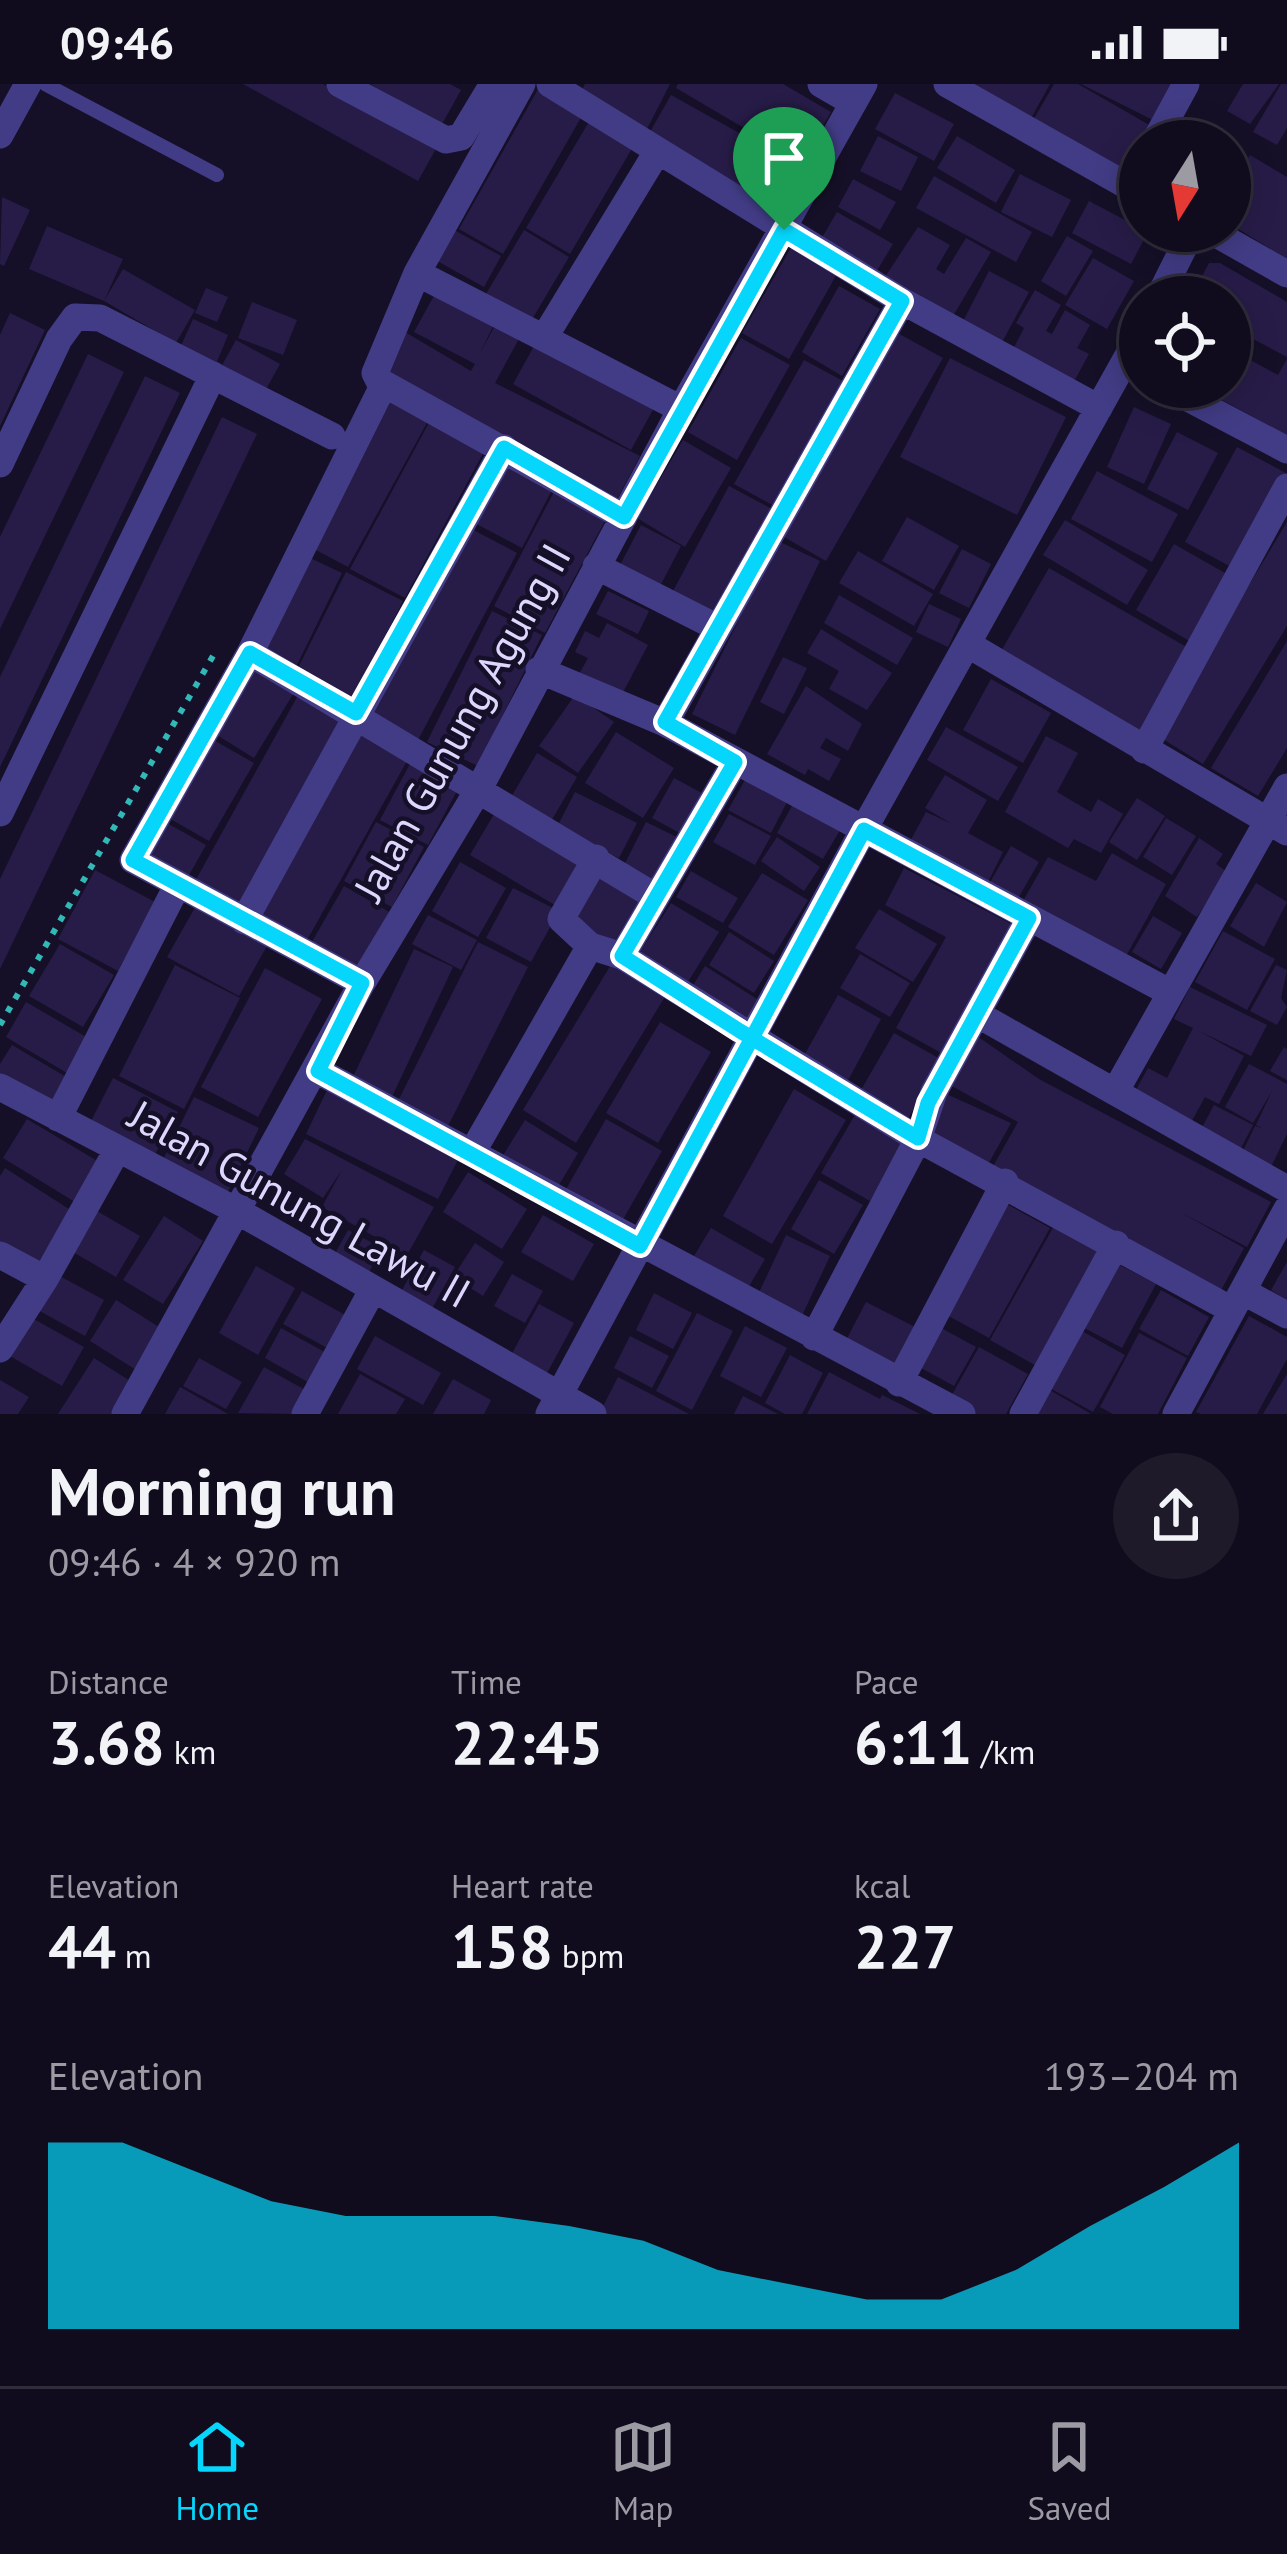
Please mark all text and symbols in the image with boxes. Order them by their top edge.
text: 09:46 [60,13,174,71]
pin [733,107,835,230]
north arrow [1119,120,1251,252]
map controls [1119,120,1251,408]
icon: arrive [751,125,817,191]
button: locate [1119,276,1251,408]
street label: Jalan Gunung Agung II [340,533,583,912]
street label: Jalan Gunung Lawu II [118,1086,481,1320]
text: Morning run [48,1448,396,1533]
button: share [1113,1453,1239,1579]
text: 09:46 · 4 × 920 m [48,1536,340,1587]
text: Distance [48,1660,169,1703]
text: Time [451,1660,522,1703]
text: Pace [854,1660,919,1703]
text: 3.68 [48,1703,165,1781]
text: 22:45 [451,1703,603,1781]
text: 6:11 [854,1703,972,1781]
text: km [165,1730,216,1773]
text: /km [972,1730,1035,1773]
text: Elevation [48,1864,179,1907]
text: Heart rate [451,1864,594,1907]
text: kcal [854,1864,910,1907]
text: 44 [48,1907,116,1985]
text: 158 [451,1907,553,1985]
text: 227 [854,1907,956,1985]
text: m [116,1934,152,1977]
text: bpm [553,1934,624,1977]
text: Elevation [48,2050,203,2101]
text: 193–204 m [1044,2050,1239,2101]
tab: Home [176,2414,259,2529]
tab: Map [610,2414,676,2529]
tab: Saved [1027,2414,1111,2529]

